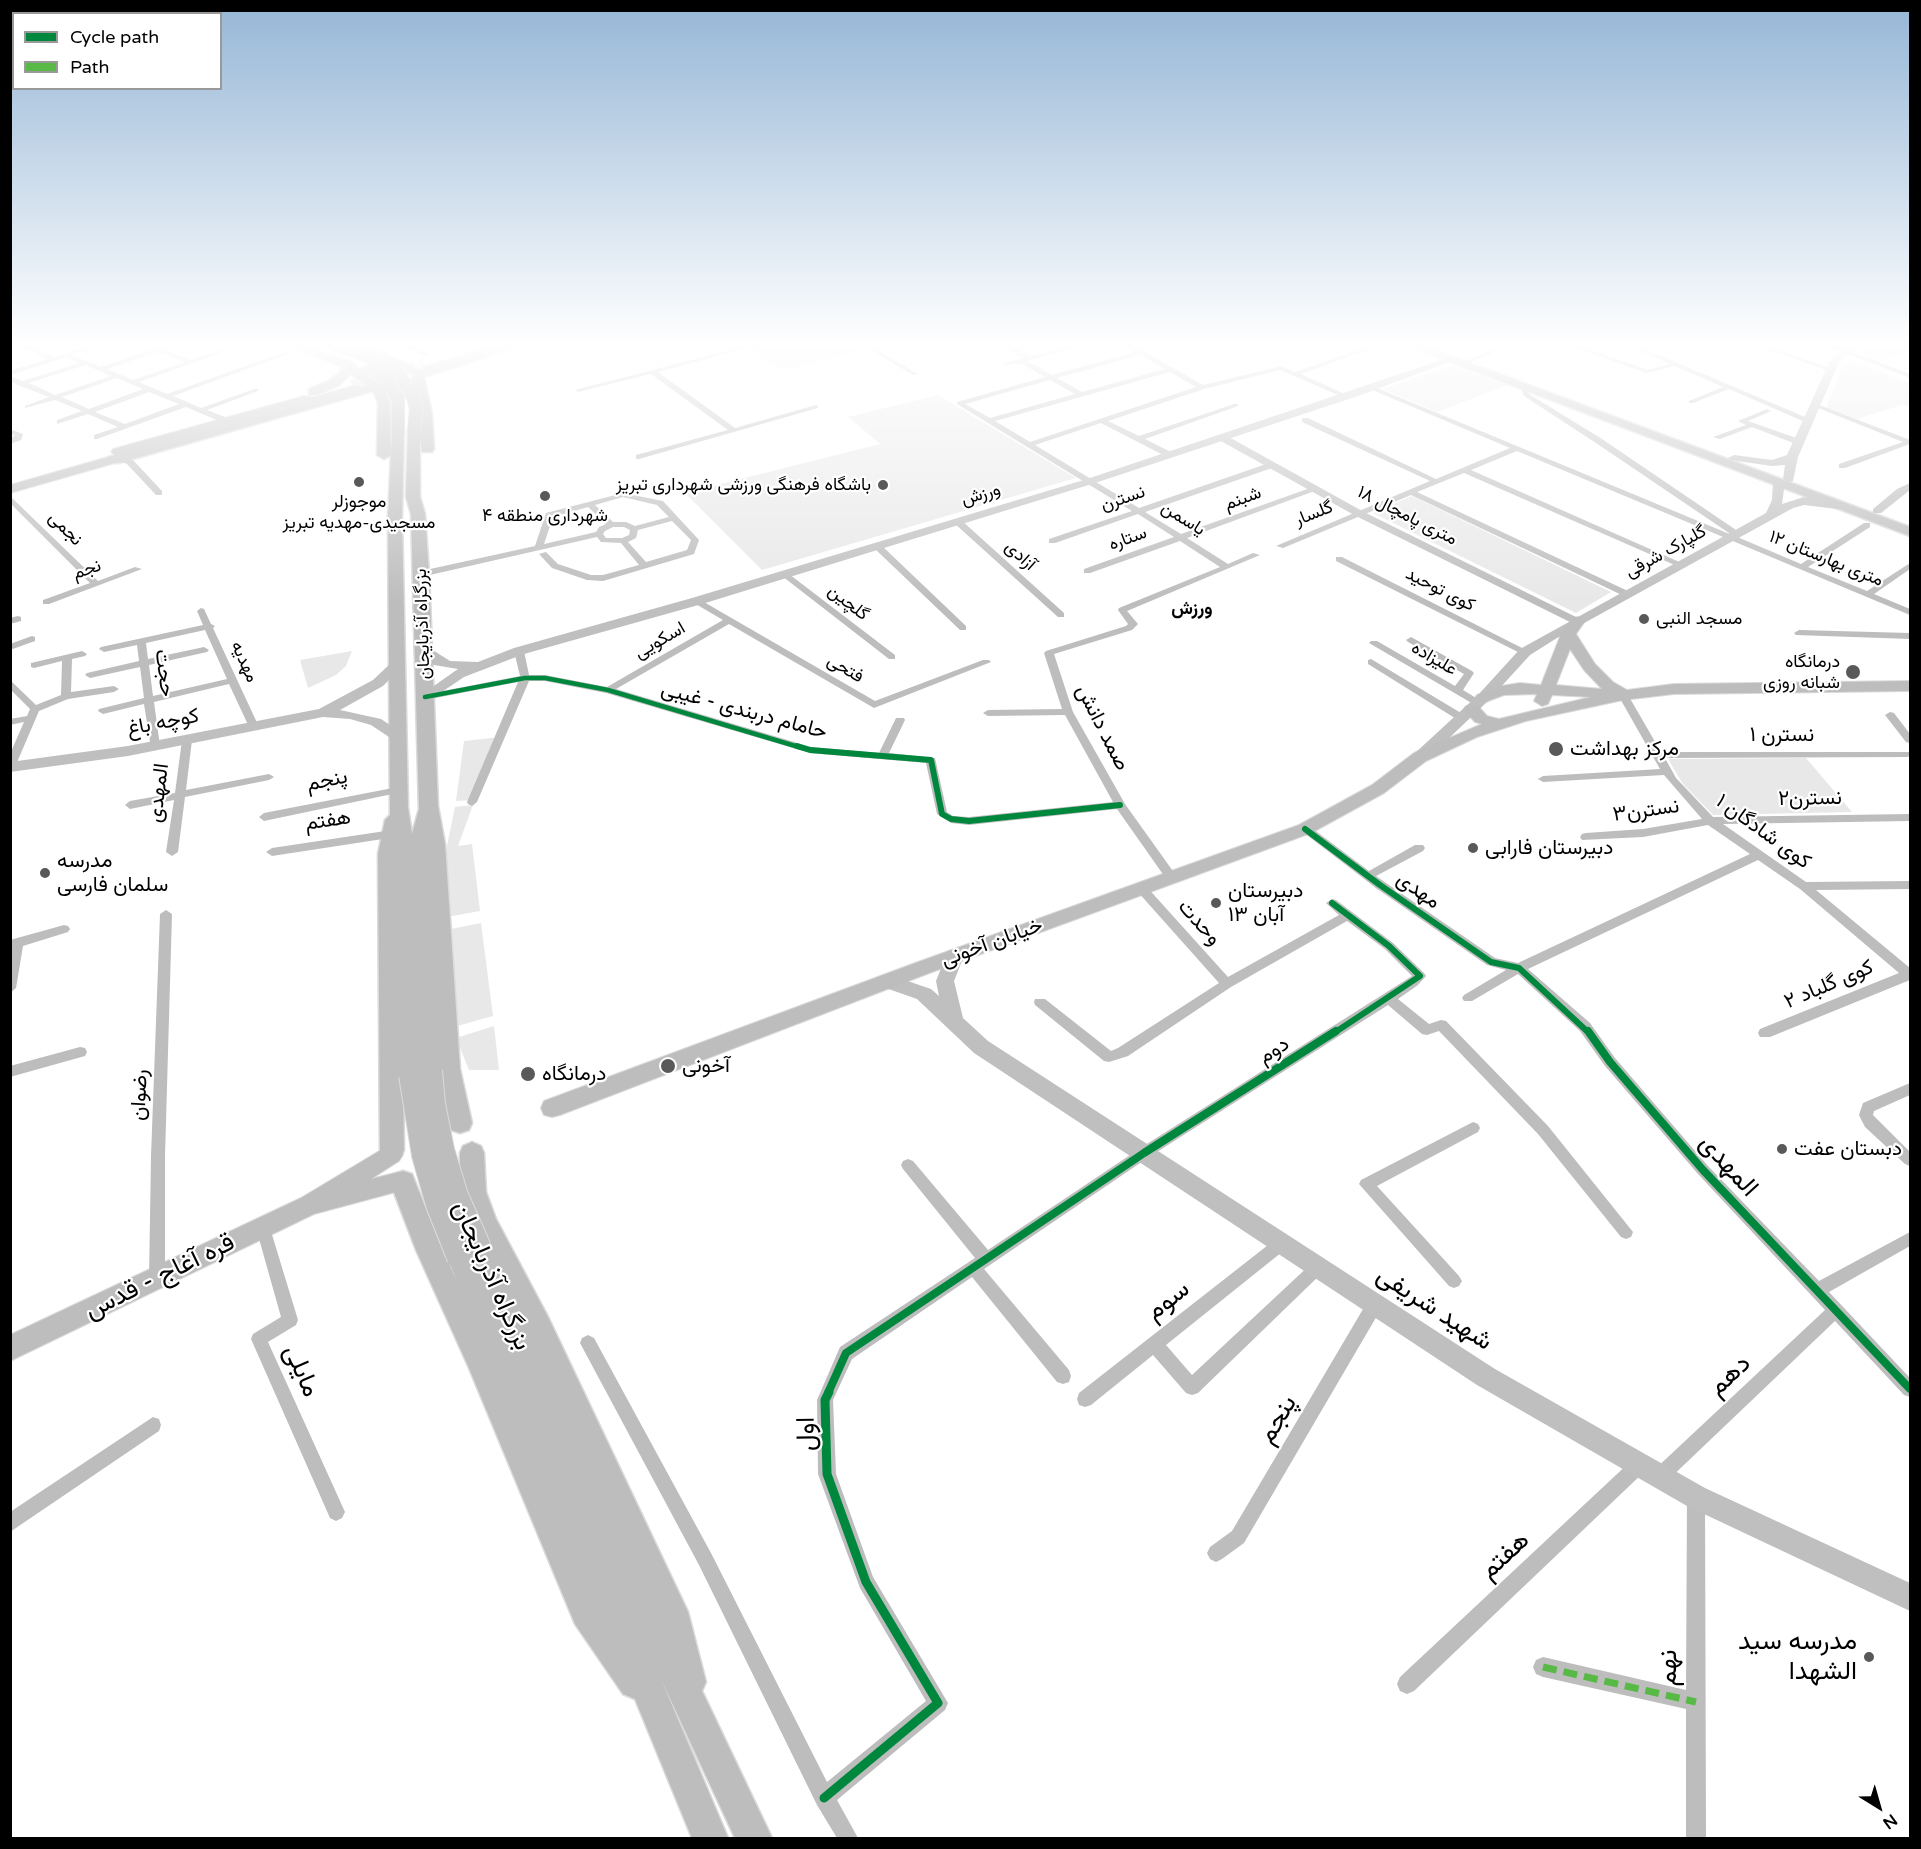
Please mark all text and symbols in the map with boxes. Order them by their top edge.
legend [12,12,222,90]
text: Cycle path [70,26,159,48]
text: Path [70,56,109,78]
place label: باشگاه فرهنگی ورزشی شهرداری تبریز [616,474,871,496]
marker: موجوزلر مسجیدی-مهدیه تبریز [352,475,366,489]
marker: باشگاه فرهنگی ورزشی شهرداری تبریز [876,478,890,492]
street label: ورزش [959,479,1003,511]
street label: نسترن [1098,481,1148,517]
street label: شبنم [1221,482,1265,516]
street label: ۱۸ متری پامچال [1353,482,1461,550]
marker: شهرداری منطقه ۴ [538,489,552,503]
place label: موجوزلر مسجیدی-مهدیه تبریز [283,491,435,534]
street label: یاسمن [1157,497,1209,541]
street label: گلسار [1292,497,1336,531]
place label: شهرداری منطقه ۴ [482,505,608,527]
street label: نجمی [43,507,87,551]
street label: گلپارک شرقی [1622,521,1710,583]
street label: ستاره [1106,522,1150,556]
street label: ۱۲ متری بهارستان [1766,526,1886,592]
street label: آزادی [1000,536,1040,576]
street label: نجم [70,555,104,585]
street label: کوی توحید [1402,563,1478,617]
street label: بزرگراه آذربایجان [410,568,436,680]
street label: گلچین [823,580,873,626]
district label: ورزش [1171,598,1213,620]
place label: مسجد النبی [1656,608,1742,630]
marker: مسجد النبی [1637,612,1651,626]
street label: اسکویی [631,618,689,664]
street label: علیزاده [1407,637,1461,681]
street label: مهدیه [225,638,263,686]
street label: حجت [149,648,179,698]
street label: فتحی [823,650,867,688]
place label: درمانگاه شبانه روزی [1763,651,1840,694]
marker: درمانگاه شبانه روزی [1844,663,1862,681]
street label: حامام دربندی - غیبی [658,677,830,745]
street label: صمد دانش [1070,681,1134,775]
street label: کوچه باغ [125,704,201,742]
street label: نسترن ۱ [1750,722,1814,748]
place label: مرکز بهداشت [1570,736,1679,762]
marker: مرکز بهداشت [1547,740,1565,758]
street label: المهدی [143,762,175,824]
street label: پنجم [304,764,350,798]
street label: نسترن۲ [1778,786,1842,812]
street label: کوی شادگان ۱ [1711,789,1815,875]
street label: نسترن۳ [1611,794,1681,828]
street label: هفتم [304,805,352,837]
place label: دبیرستان فارابی [1485,835,1613,861]
marker: دبیرستان فارابی [1466,841,1480,855]
place label: مدرسه سلمان فارسی [57,848,168,898]
marker: مدرسه سلمان فارسی [38,866,52,880]
street label: مهدی [1391,867,1445,915]
place label: دبیرستان ۱۳ آبان [1228,878,1303,928]
street label: وحدت [1172,895,1226,951]
marker: دبیرستان ۱۳ آبان [1209,896,1223,910]
street label: خیابان آخونی [938,913,1046,973]
street label: کوی گلباد ۲ [1781,955,1877,1015]
street label: دوم [1254,1032,1294,1070]
place label: آخونی [682,1053,730,1079]
marker: آخونی [659,1057,677,1075]
place label: درمانگاه [542,1061,606,1087]
marker: درمانگاه [519,1065,537,1083]
street label: رضوان [126,1069,154,1121]
street label: المهدی [1692,1128,1764,1204]
place label: دبستان عفت [1794,1136,1902,1162]
marker: دبستان عفت [1775,1142,1789,1156]
street label: بزرگراه آذربایجان [444,1197,538,1355]
street label: قره آغاج - قدس [80,1227,240,1327]
street label: شهید شریفی [1370,1260,1498,1358]
street label: سوم [1140,1274,1196,1328]
street label: مایلی [276,1340,326,1402]
street label: دهم [1702,1349,1758,1403]
street label: پنجم [1251,1390,1305,1450]
street label: اول [791,1417,823,1451]
street label: هفتم [1474,1525,1536,1587]
place label: مدرسه سید الشهدا [1738,1626,1857,1688]
street label: نهم [1653,1650,1685,1686]
marker: مدرسه سید الشهدا [1862,1650,1876,1664]
north arrow [1849,1777,1909,1837]
text: N [1879,1810,1901,1833]

